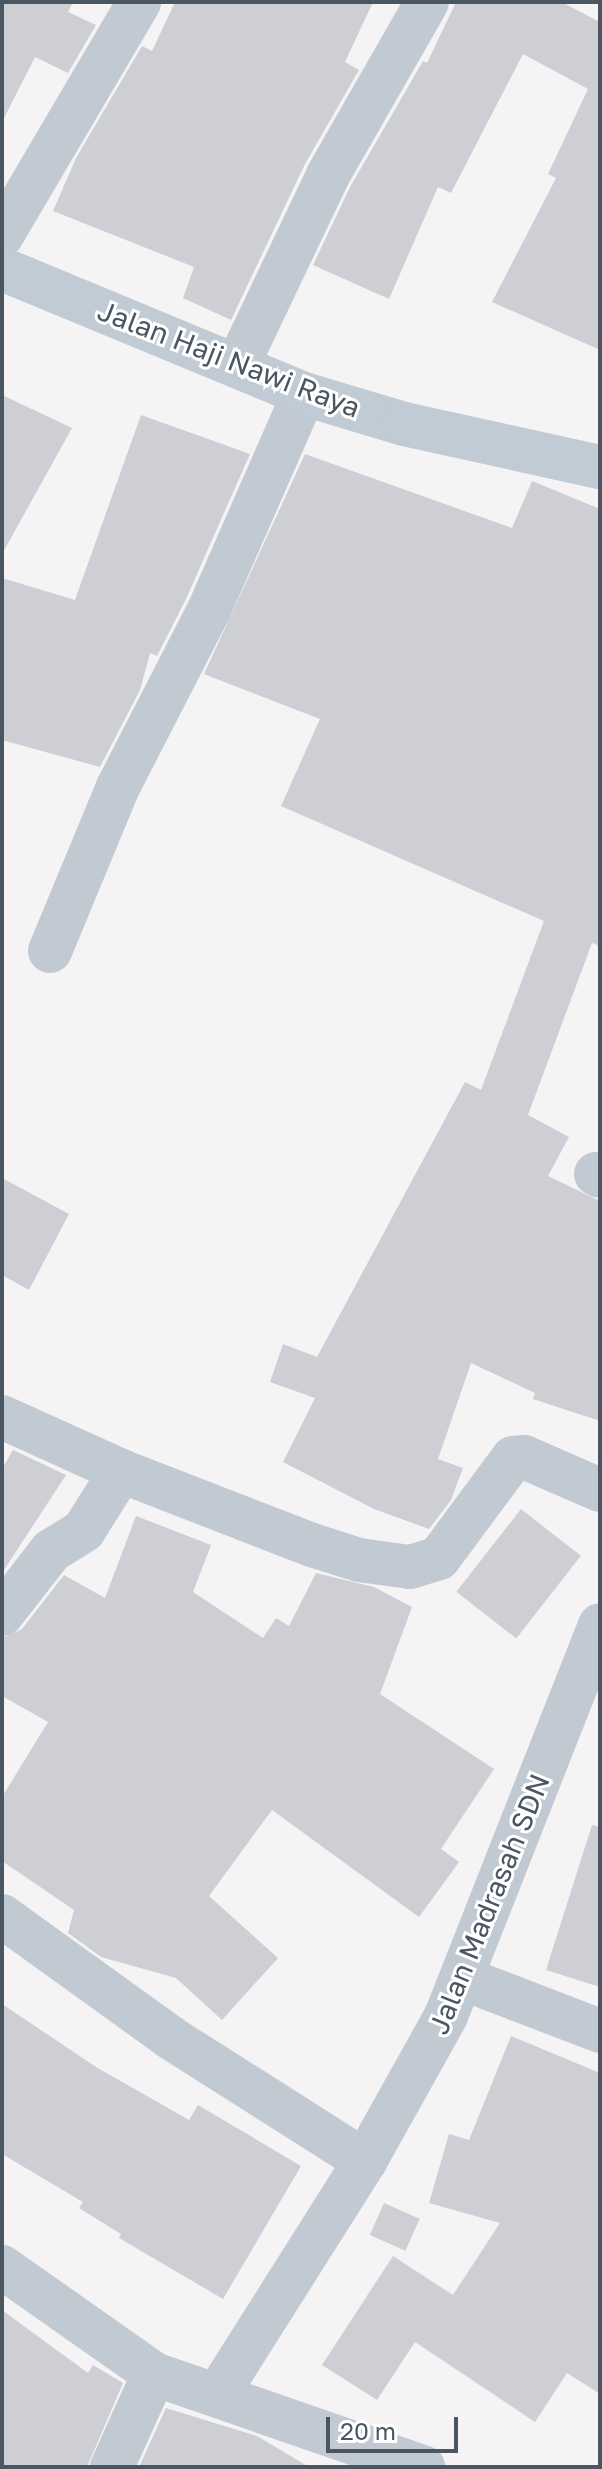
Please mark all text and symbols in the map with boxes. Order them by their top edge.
street label: Jalan Haji Nawi Raya [93,293,365,425]
street label: Jalan Madrasah SDN [421,1769,557,2039]
scale bar [330,2401,462,2451]
text: 20 m [340,2416,396,2445]

